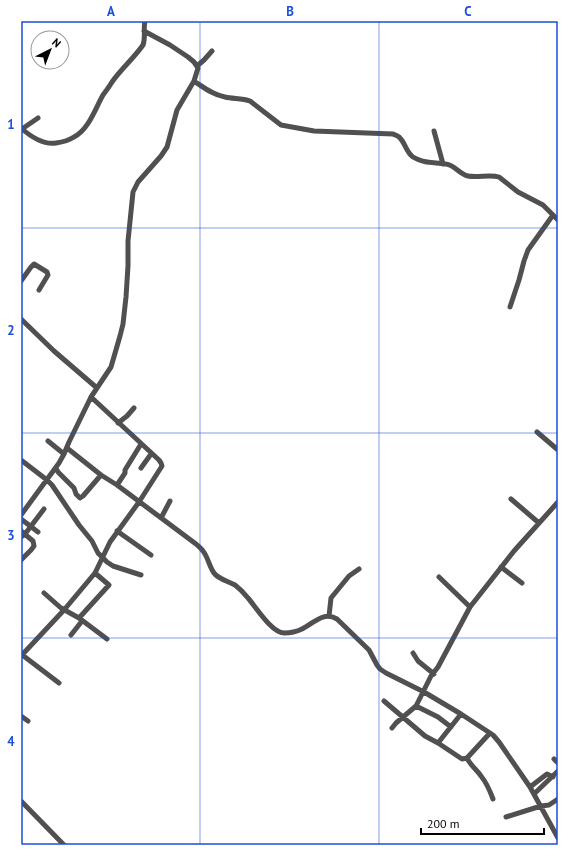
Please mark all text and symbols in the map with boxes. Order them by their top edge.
text: A [107,3,115,20]
text: B [286,3,294,20]
text: C [464,3,472,20]
north arrow [30,30,70,70]
text: N [49,35,64,50]
text: 1 [7,116,15,133]
text: 2 [7,322,15,339]
text: 3 [7,527,15,544]
text: 4 [7,733,15,750]
scale bar [421,810,544,836]
text: 200 m [427,816,460,831]

